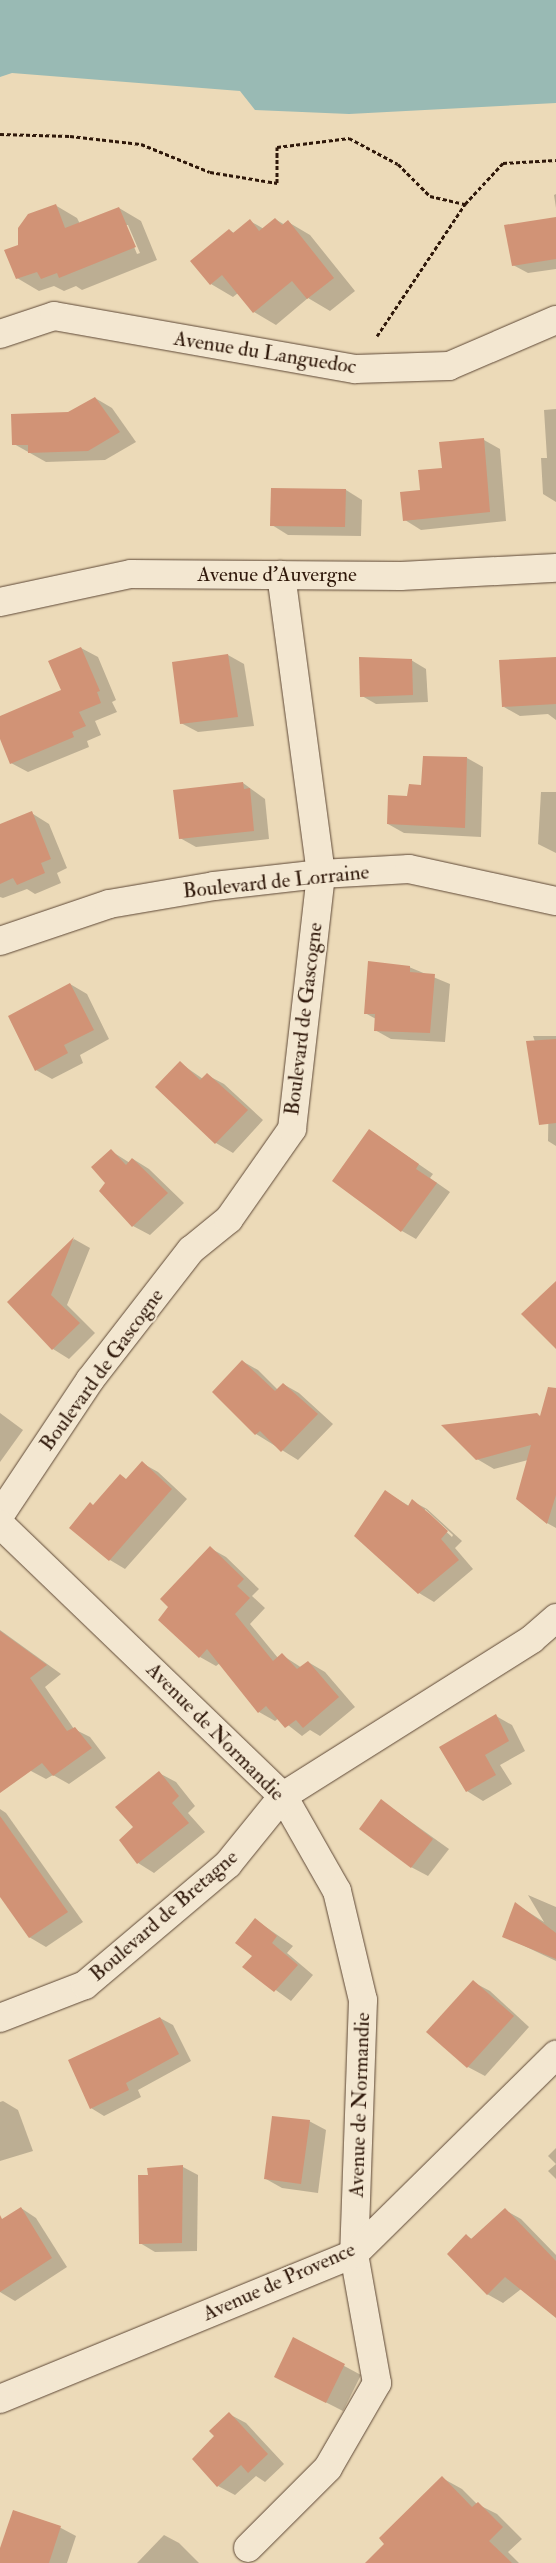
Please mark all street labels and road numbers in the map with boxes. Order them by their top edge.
street label: Avenue du Languedoc [172,326,358,380]
street label: Avenue d'Auvergne [197,562,357,588]
street label: Boulevard de Lorraine [182,860,370,904]
street label: Boulevard de Gascogne [280,921,328,1117]
street label: Boulevard de Gascogne [35,1284,169,1456]
street label: Avenue de Normandie [141,1658,289,1806]
street label: Boulevard de Bretagne [85,1845,243,1987]
street label: Avenue de Normandie [344,2012,376,2198]
street label: Avenue de Provence [199,2237,359,2327]

